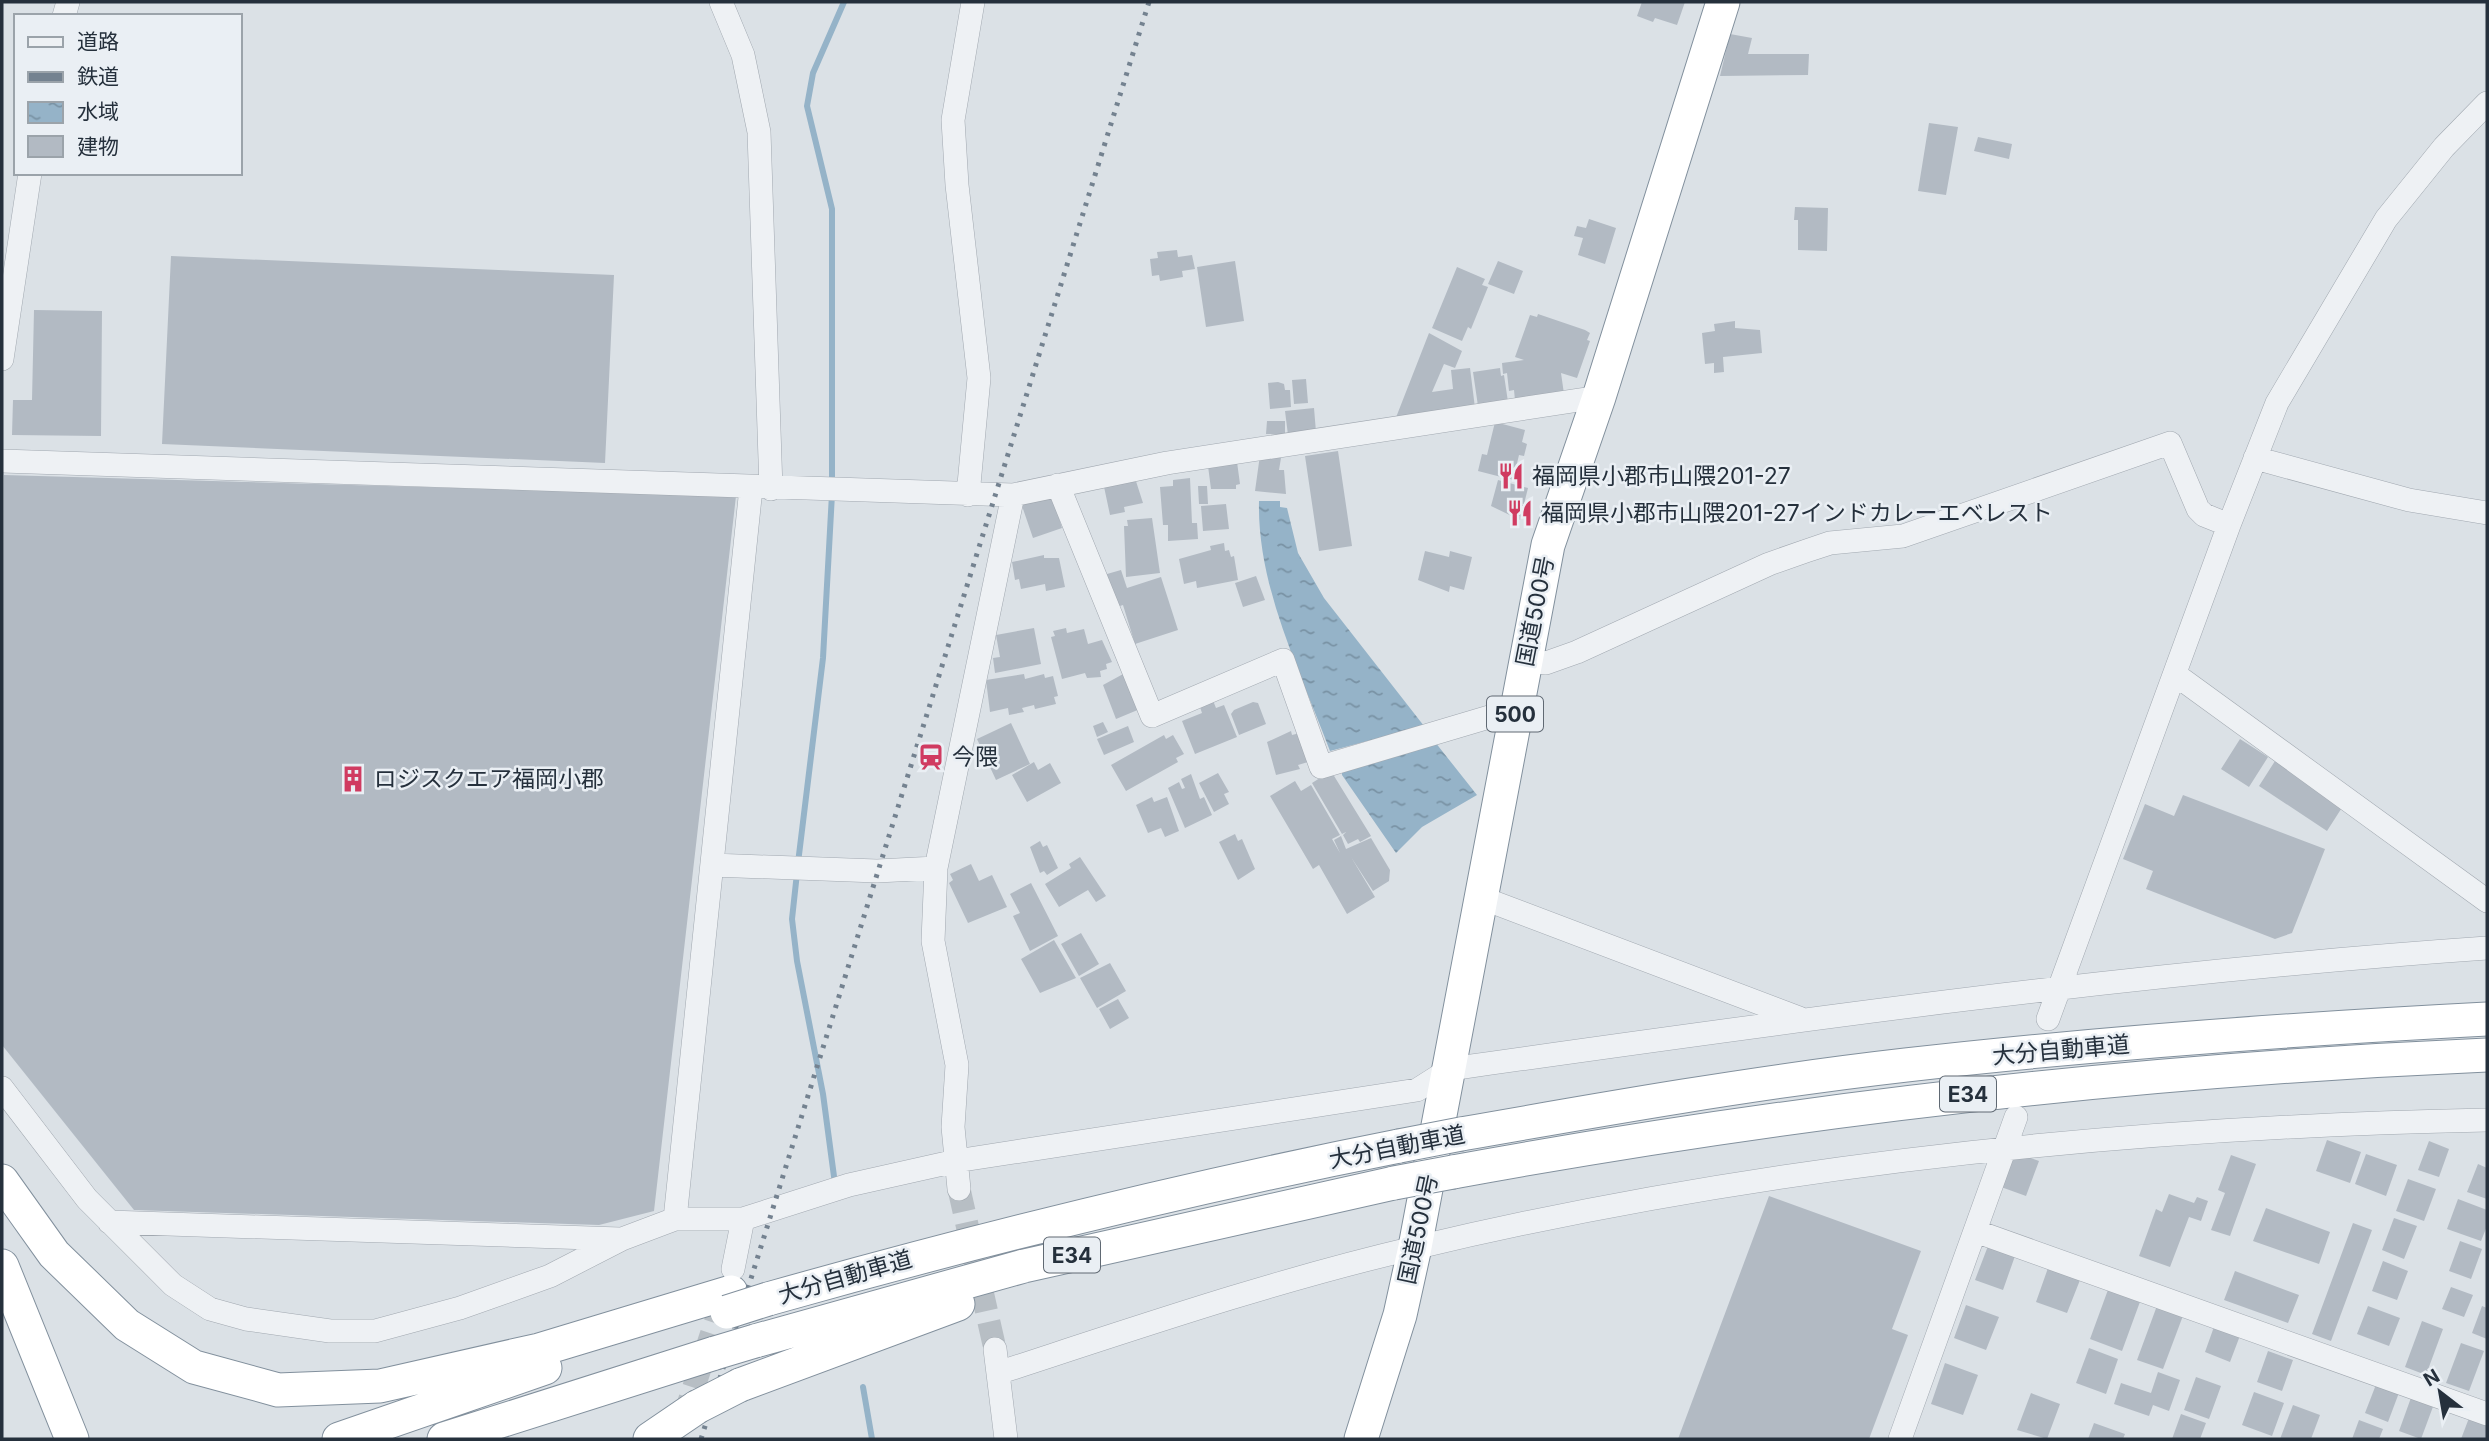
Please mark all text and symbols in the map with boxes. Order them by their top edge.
legend [14,14,242,175]
text: 道路 [77,29,119,54]
text: 鉄道 [77,64,119,89]
text: 水域 [77,99,119,124]
text: 建物 [77,134,119,159]
restaurant icon: 福岡県小郡市山隈201-27 [1496,461,1526,491]
place label: 福岡県小郡市山隈201-27 [1532,462,1791,490]
restaurant icon: 福岡県小郡市山隈201-27インドカレーエベレスト [1505,498,1535,528]
place label: 福岡県小郡市山隈201-27インドカレーエベレスト [1541,499,2053,527]
street label: 国道500号 [1511,553,1559,669]
road number: 500 [1487,696,1543,732]
station icon: 今隈 [916,742,946,772]
place label: 今隈 [952,743,998,771]
building icon: ロジスクエア福岡小郡 [338,764,368,794]
place label: ロジスクエア福岡小郡 [374,765,604,793]
street label: 大分自動車道 [1991,1030,2131,1070]
road number: E34 [1940,1076,1996,1112]
street label: 大分自動車道 [1327,1120,1467,1174]
street label: 国道500号 [1393,1171,1443,1287]
road number: E34 [1044,1238,1100,1272]
street label: 大分自動車道 [775,1245,915,1309]
north arrow [2405,1357,2475,1427]
text: N [2419,1364,2444,1391]

